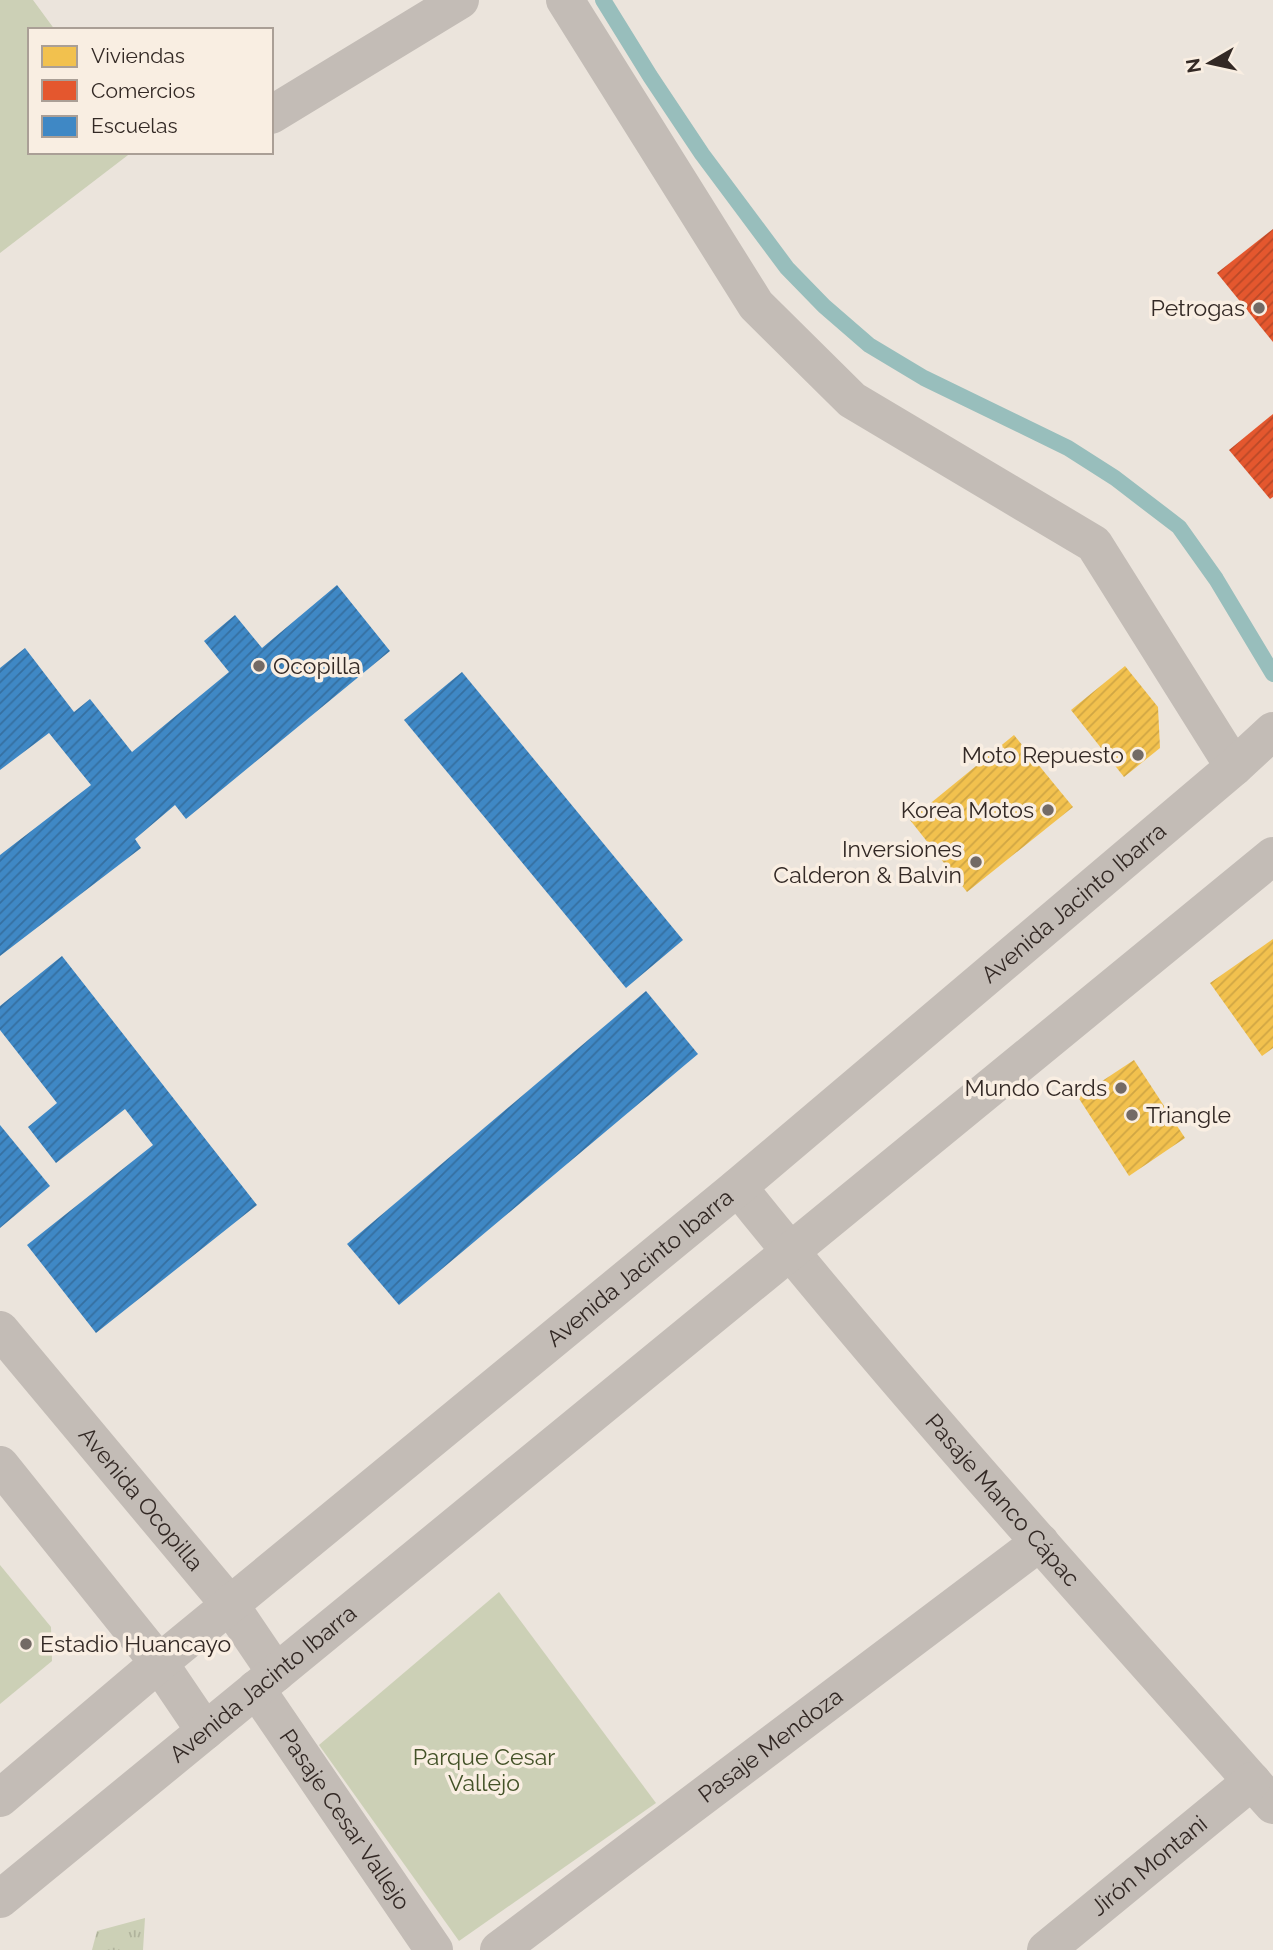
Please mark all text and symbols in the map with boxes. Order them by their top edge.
legend [28,28,273,154]
north arrow [1175,28,1245,98]
text: Viviendas [91,43,185,68]
text: N [1181,57,1205,75]
text: Comercios [91,78,195,103]
text: Escuelas [91,113,178,138]
place label: Petrogas [1151,294,1245,321]
marker: Petrogas [1251,300,1267,316]
place label: Ocopilla [273,652,361,679]
marker: Ocopilla [251,658,267,674]
place label: Moto Repuesto [962,741,1124,768]
marker: Moto Repuesto [1130,747,1146,763]
place label: Korea Motos [901,796,1034,823]
marker: Korea Motos [1040,802,1056,818]
street label: Avenida Jacinto Ibarra [976,817,1171,988]
place label: Inversiones Calderon & Balvin [773,835,962,888]
marker: Inversiones Calderon & Balvin [968,854,984,870]
place label: Mundo Cards [964,1074,1107,1101]
marker: Mundo Cards [1113,1080,1129,1096]
place label: Triangle [1146,1101,1231,1128]
marker: Triangle [1124,1107,1140,1123]
street label: Avenida Jacinto Ibarra [541,1183,738,1352]
street label: Pasaje Manco Cápac [920,1408,1086,1592]
street label: Avenida Ocopilla [74,1421,209,1576]
street label: Avenida Jacinto Ibarra [164,1599,361,1768]
place label: Estadio Huancayo [40,1630,231,1657]
marker: Estadio Huancayo [18,1636,34,1652]
street label: Pasaje Mendoza [693,1682,848,1808]
street label: Pasaje Cesar Vallejo [274,1724,416,1915]
park label: Parque Cesar Vallejo [413,1743,555,1796]
street label: Jirón Montani [1085,1810,1212,1921]

